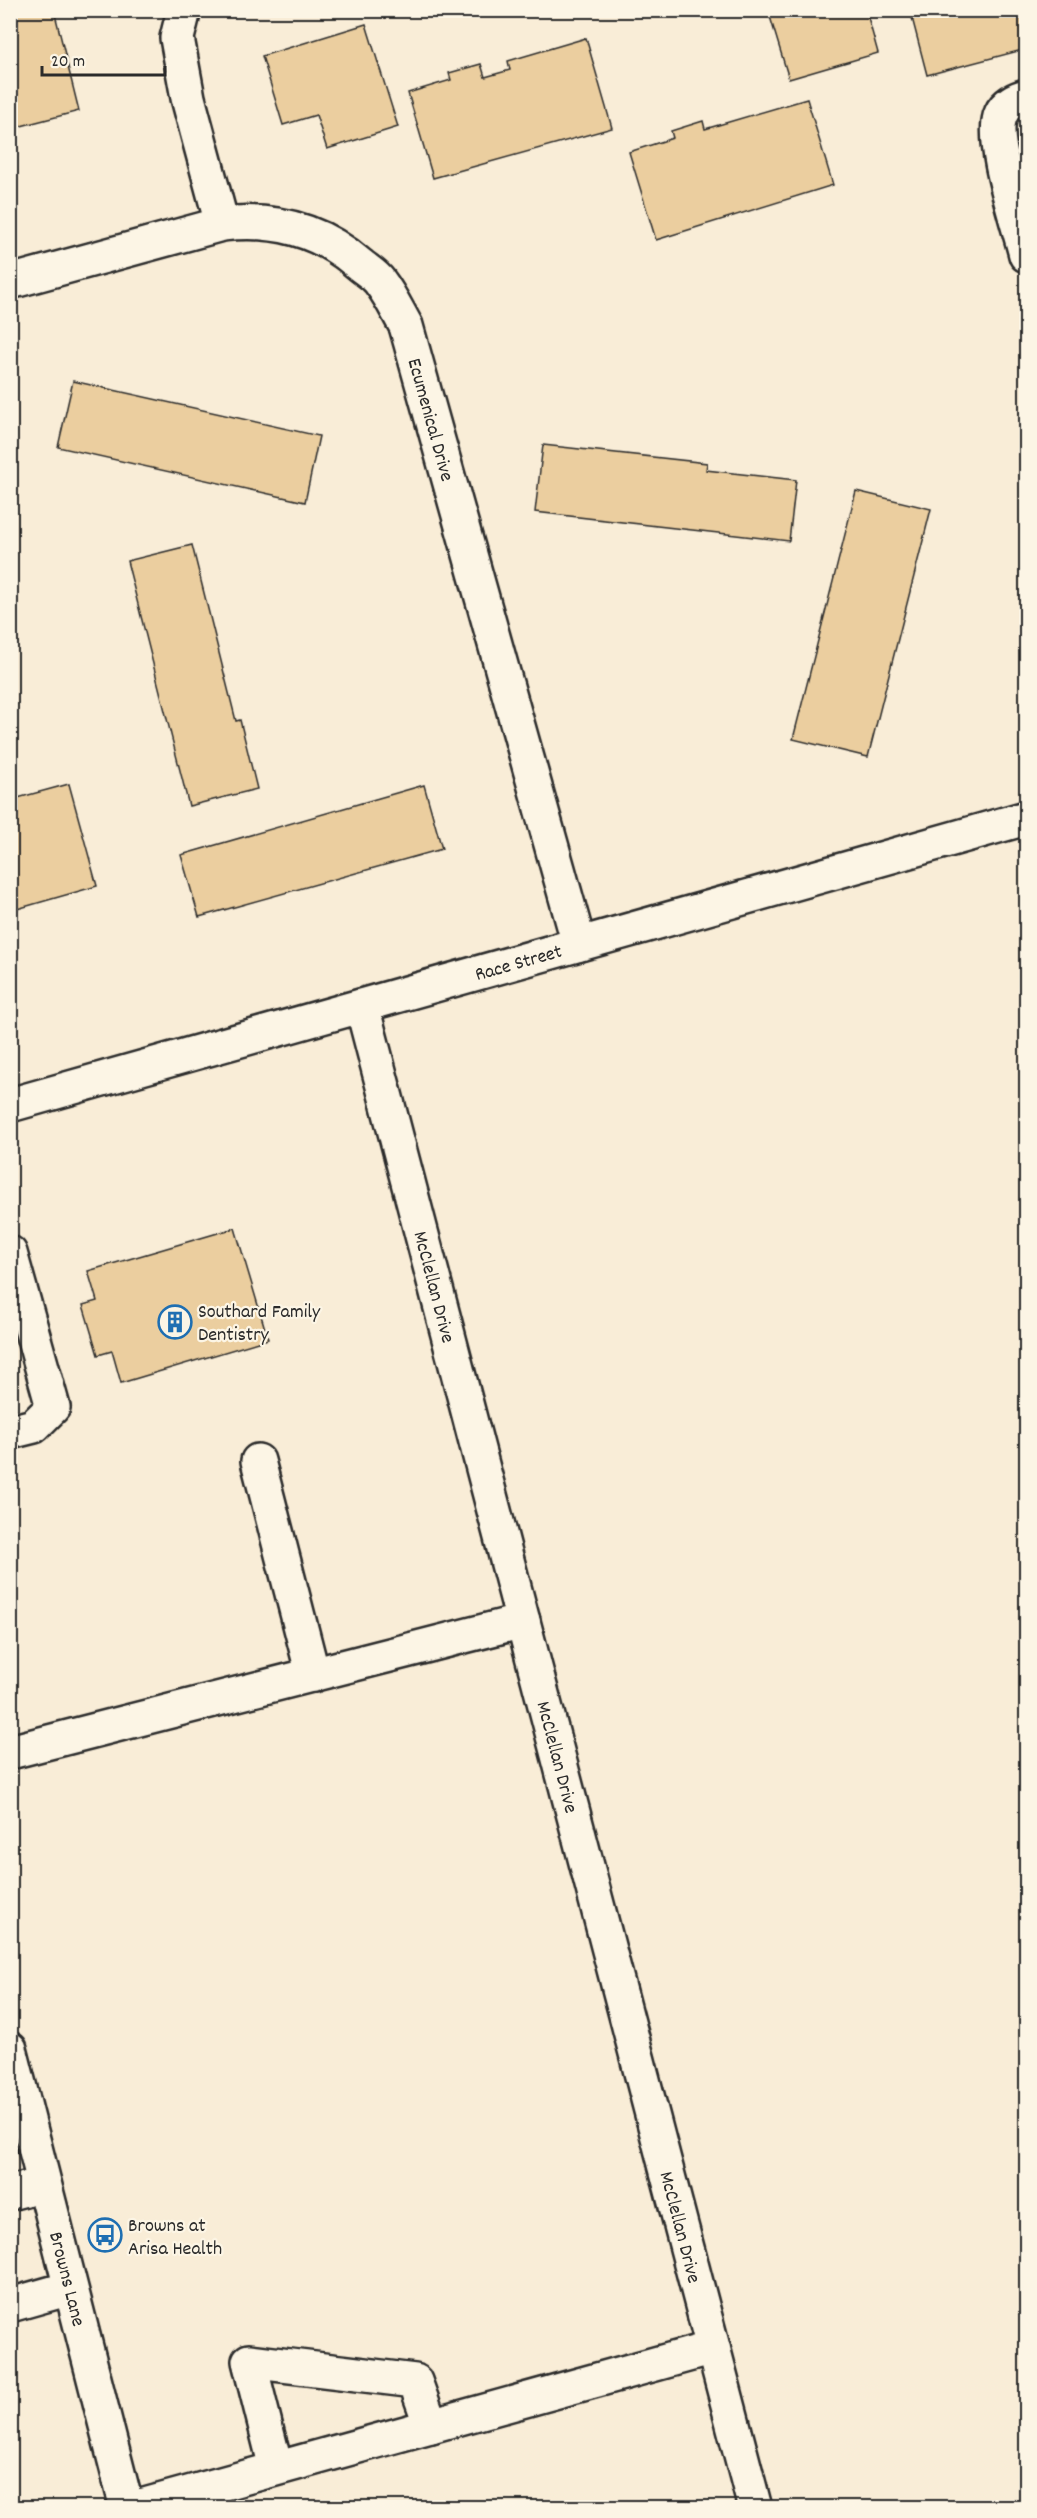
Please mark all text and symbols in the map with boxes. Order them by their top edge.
scale bar [42,39,165,77]
text: 20 m [51,50,85,75]
street label: Ecumenical Drive [399,355,460,485]
street label: Race Street [472,939,566,990]
street label: McClellan Drive [404,1228,461,1346]
place label: Southard Family Dentistry [198,1299,321,1350]
building icon: Southard Family Dentistry [157,1304,193,1340]
street label: McClellan Drive [527,1699,584,1817]
street label: McClellan Drive [650,2169,707,2287]
place label: Browns at Arisa Health [128,2213,222,2264]
bus stop icon: Browns at Arisa Health [87,2217,123,2253]
street label: Browns Lane [40,2229,91,2330]

